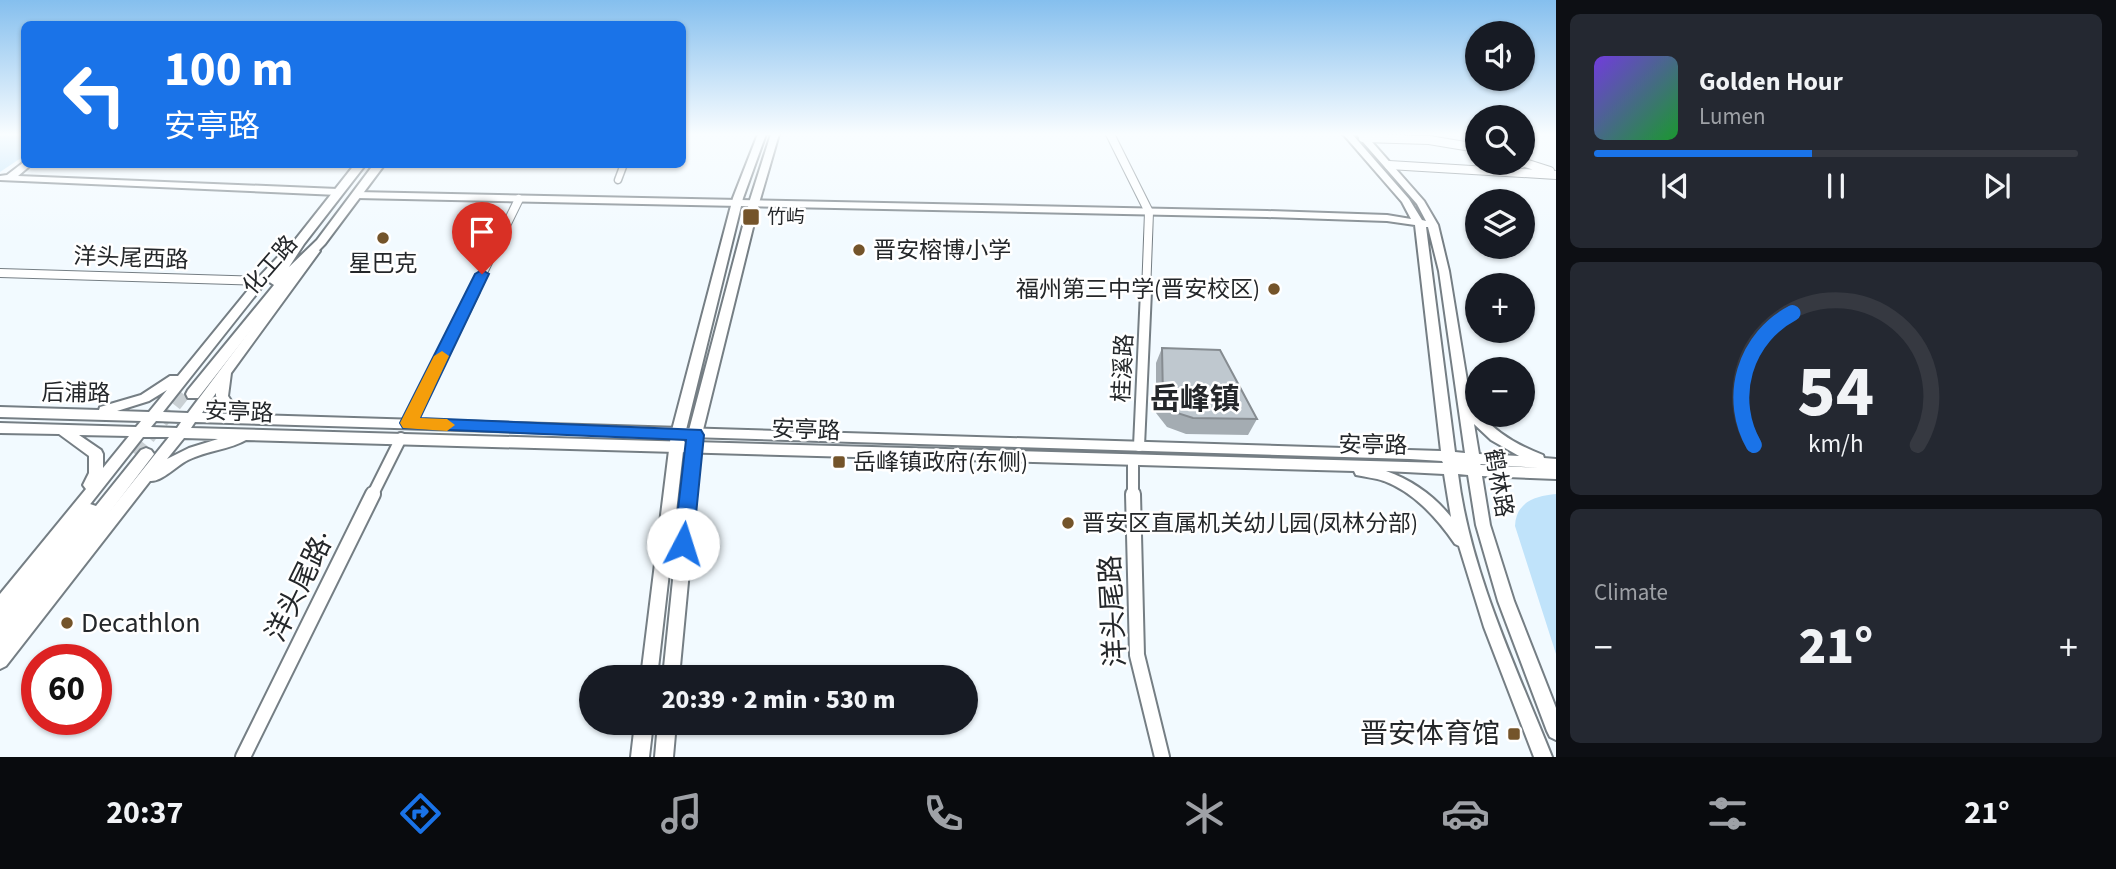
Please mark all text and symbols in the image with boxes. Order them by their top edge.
map controls [1465,21,1535,427]
button: sound [1465,21,1535,91]
text: 100 m [164,35,293,105]
icon: left [49,49,140,140]
text: Golden Hour [1699,63,1843,100]
text: Lumen [1699,100,1766,133]
text: 安亭路 [164,104,260,150]
button: search [1465,105,1535,175]
icon: previous [1656,167,1694,205]
icon: pause [1817,167,1855,205]
icon: next [1978,167,2016,205]
button: layers [1465,189,1535,259]
pin [452,202,512,274]
place label: 竹屿 [767,204,805,231]
marker: 竹屿 [741,207,761,227]
icon: arrive [463,213,501,251]
street label: 化工路 [235,228,305,302]
marker: 星巴克 [375,230,391,246]
place label: 晋安榕博小学 [873,234,1011,267]
street label: 洋头尾西路 [73,240,189,276]
marker: 晋安榕博小学 [851,242,867,258]
place label: 星巴克 [349,247,418,280]
place label: 福州第三中学(晋安校区) [1016,273,1260,306]
button: + [1465,273,1535,343]
marker: 福州第三中学(晋安校区) [1266,281,1282,297]
street label: 桂溪路 [1105,333,1141,403]
text: 54 [1798,340,1874,444]
button: − [1465,357,1535,427]
street label: 后浦路 [41,376,111,410]
district label: 岳峰镇 [1150,378,1240,421]
street label: 安亭路 [204,394,274,430]
street label: 安亭路 [771,412,841,448]
text: km/h [1808,425,1864,461]
street label: 安亭路 [1338,428,1408,462]
place label: 岳峰镇政府(东侧) [853,446,1028,479]
street label: 鹤林路 [1477,446,1521,520]
marker: 岳峰镇政府(东侧) [831,454,847,470]
position arrow [646,507,720,581]
place label: 晋安区直属机关幼儿园(凤林分部) [1082,507,1418,540]
marker: 晋安区直属机关幼儿园(凤林分部) [1060,515,1076,531]
street label: 洋头尾路· [256,524,344,648]
street label: 洋头尾路 [1090,554,1136,668]
text: Climate [1594,576,1668,609]
place label: Decathlon [81,603,201,643]
text: 21° [1799,610,1873,684]
marker: Decathlon [59,615,75,631]
text: − [1594,621,1613,675]
text: + [2059,621,2078,675]
speed limit sign: 60 [21,644,112,735]
text: 20:39 · 2 min · 530 m [662,681,895,718]
place label: 晋安体育馆 [1360,714,1500,754]
marker: 晋安体育馆 [1506,726,1522,742]
icon: directions [396,789,445,838]
icon: music [657,789,706,838]
icon: phone [919,789,968,838]
icon: climate [1180,789,1229,838]
icon: car [1441,789,1490,838]
icon: filters [1703,789,1752,838]
text: 20:37 [106,790,183,836]
text: 21° [1964,790,2010,836]

